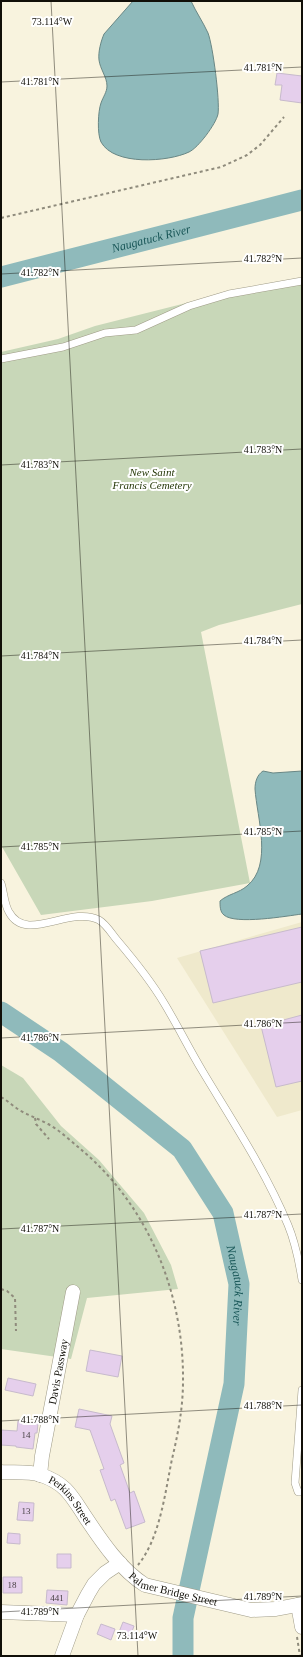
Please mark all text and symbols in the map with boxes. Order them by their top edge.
text: 73.114°W [32,16,73,27]
text: 41.781°N [244,62,282,73]
text: 41.781°N [21,76,59,87]
water label: Naugatuck River [109,222,192,256]
text: 41.782°N [244,253,282,264]
text: 41.782°N [21,267,59,278]
text: 41.783°N [244,444,282,455]
text: 41.783°N [21,459,59,470]
park label: New Saint Francis Cemetery [111,466,192,491]
text: 41.784°N [244,635,282,646]
text: 41.784°N [21,650,59,661]
text: 41.785°N [244,826,282,837]
text: 41.785°N [21,841,59,852]
text: 41.786°N [244,1018,282,1029]
text: 41.786°N [21,1032,59,1043]
text: 41.787°N [244,1209,282,1220]
text: 41.787°N [21,1223,59,1234]
water label: Naugatuck River [223,1243,246,1326]
street label: Davis Passway [46,1337,70,1405]
text: 41.788°N [244,1400,282,1411]
text: 41.788°N [21,1414,59,1425]
house number: 14 [22,1430,31,1440]
street label: Perkins Street [47,1473,95,1527]
house number: 13 [22,1506,31,1516]
street label: Palmer Bridge Street [127,1569,219,1608]
house number: 18 [8,1580,17,1590]
text: 41.789°N [244,1591,282,1602]
house number: 441 [50,1593,64,1603]
text: 41.789°N [21,1606,59,1617]
text: 73.114°W [117,1630,158,1641]

